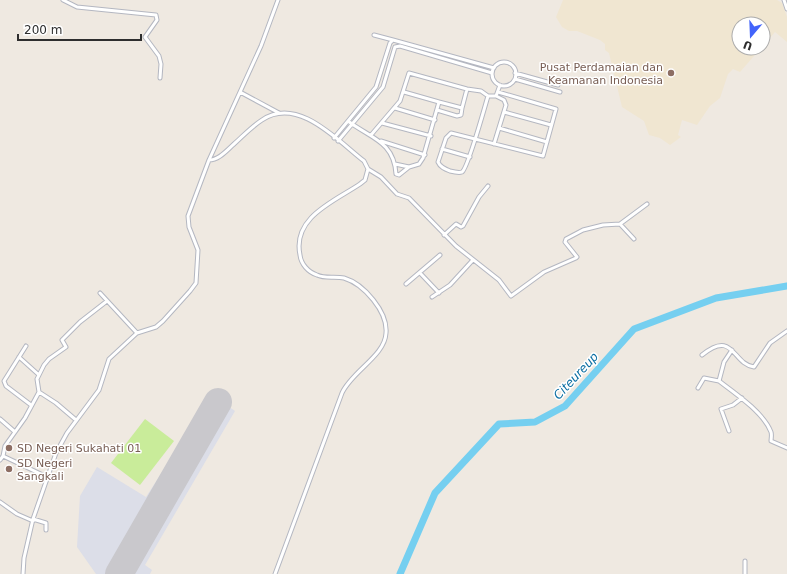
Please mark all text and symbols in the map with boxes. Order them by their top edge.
scale bar [18,16,141,42]
north arrow [731,16,771,56]
text: 200 m [24,23,62,37]
text: U [742,37,754,53]
place label: Pusat Perdamaian dan Keamanan Indonesia [540,61,663,87]
marker: Pusat Perdamaian dan Keamanan Indonesia [666,68,676,78]
water label: Citeureup [551,349,601,402]
place label: SD Negeri Sukahati 01 [17,442,141,455]
marker: SD Negeri Sukahati 01 [4,443,14,453]
place label: SD Negeri Sangkali [17,457,72,483]
marker: SD Negeri Sangkali [4,464,14,474]

